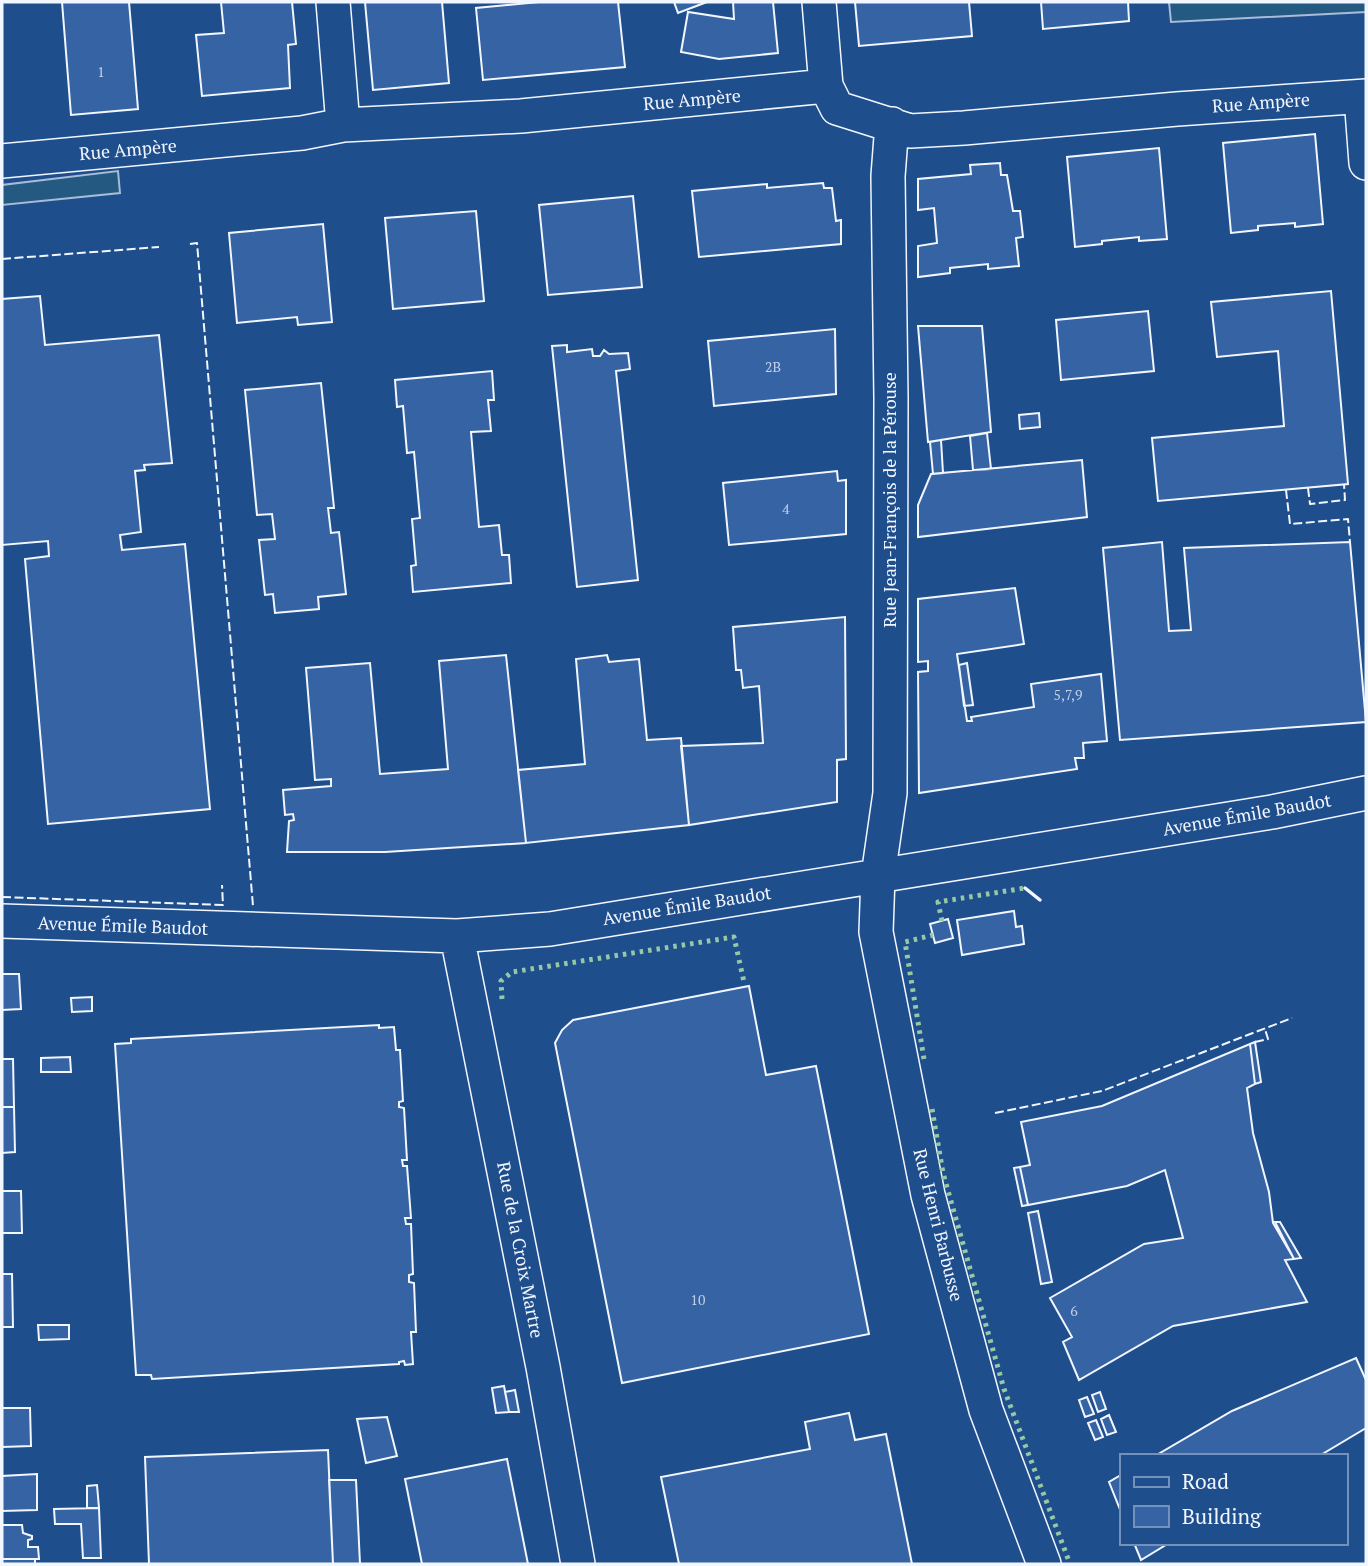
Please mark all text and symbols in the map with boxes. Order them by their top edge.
house number: 1 [97,62,105,81]
street label: Rue Ampère [642,83,742,115]
street label: Rue Ampère [1211,87,1311,117]
street label: Rue Ampère [78,133,178,165]
house number: 2B [765,357,781,376]
street label: Rue Jean-François de la Pérouse [877,372,901,628]
house number: 4 [782,499,790,518]
house number: 5,7,9 [1054,685,1082,704]
street label: Avenue Émile Baudot [1161,787,1333,841]
street label: Avenue Émile Baudot [601,880,773,930]
street label: Avenue Émile Baudot [37,910,209,940]
street label: Rue Henri Barbusse [908,1146,970,1304]
street label: Rue de la Croix Martre [492,1159,550,1340]
house number: 10 [691,1290,705,1309]
house number: 6 [1070,1301,1078,1320]
legend [1120,1454,1347,1545]
text: Road [1182,1467,1229,1495]
text: Building [1182,1502,1262,1530]

